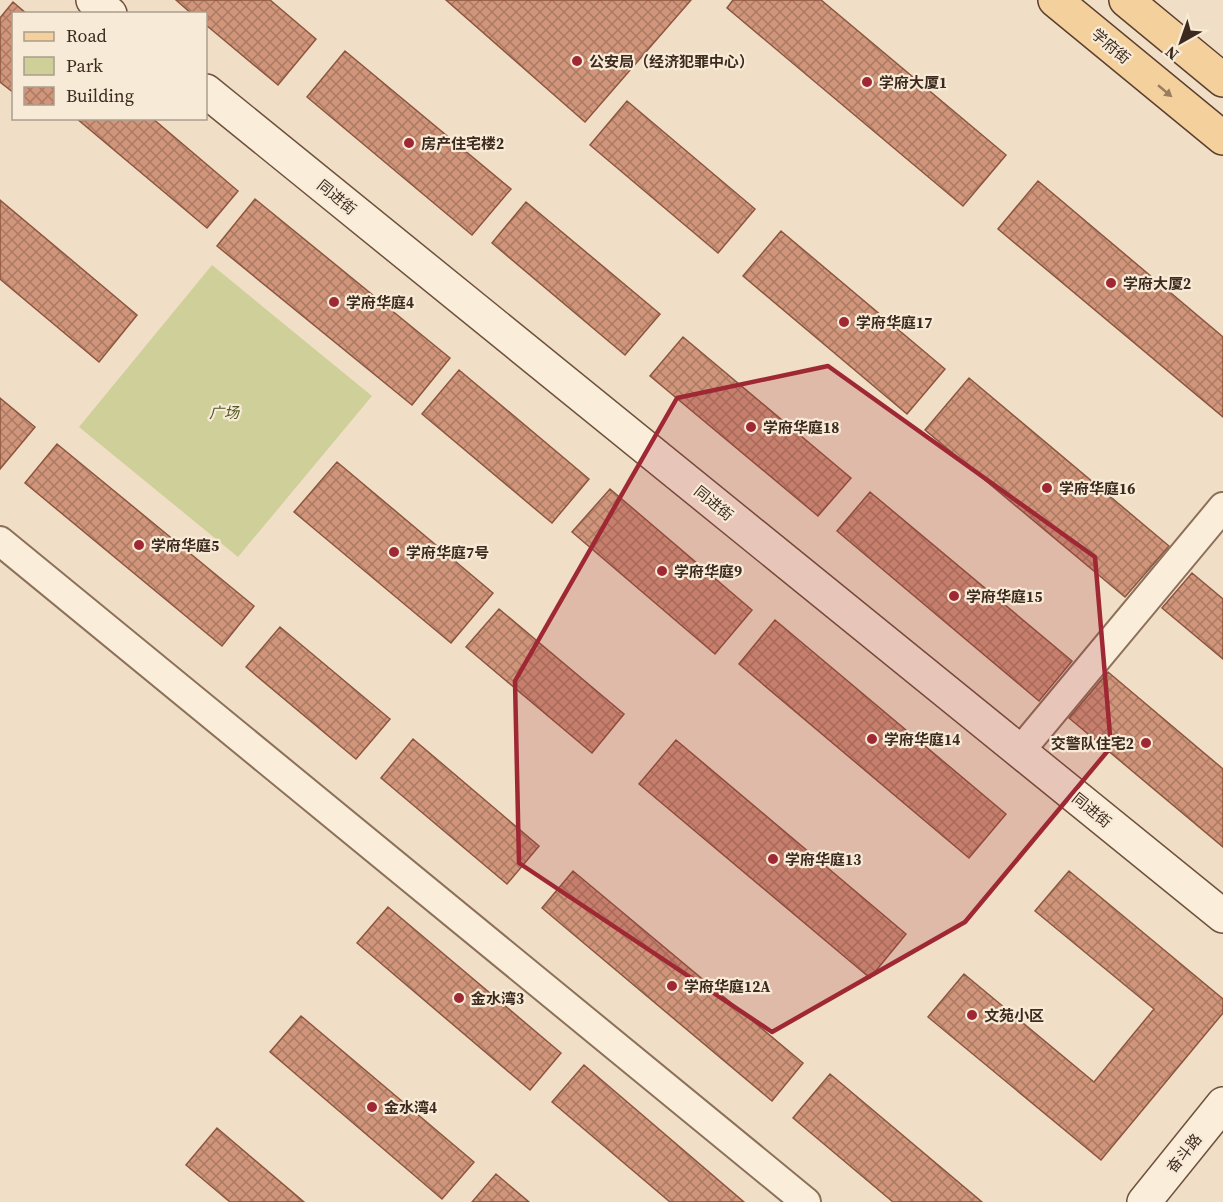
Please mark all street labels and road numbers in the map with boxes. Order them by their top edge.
street label: 学府街 [1087,23,1135,69]
street label: 同进街 [313,175,361,219]
street label: 同进街 [690,481,738,525]
street label: 同进街 [1068,788,1116,832]
street label: 奋斗路 [1162,1129,1206,1177]

